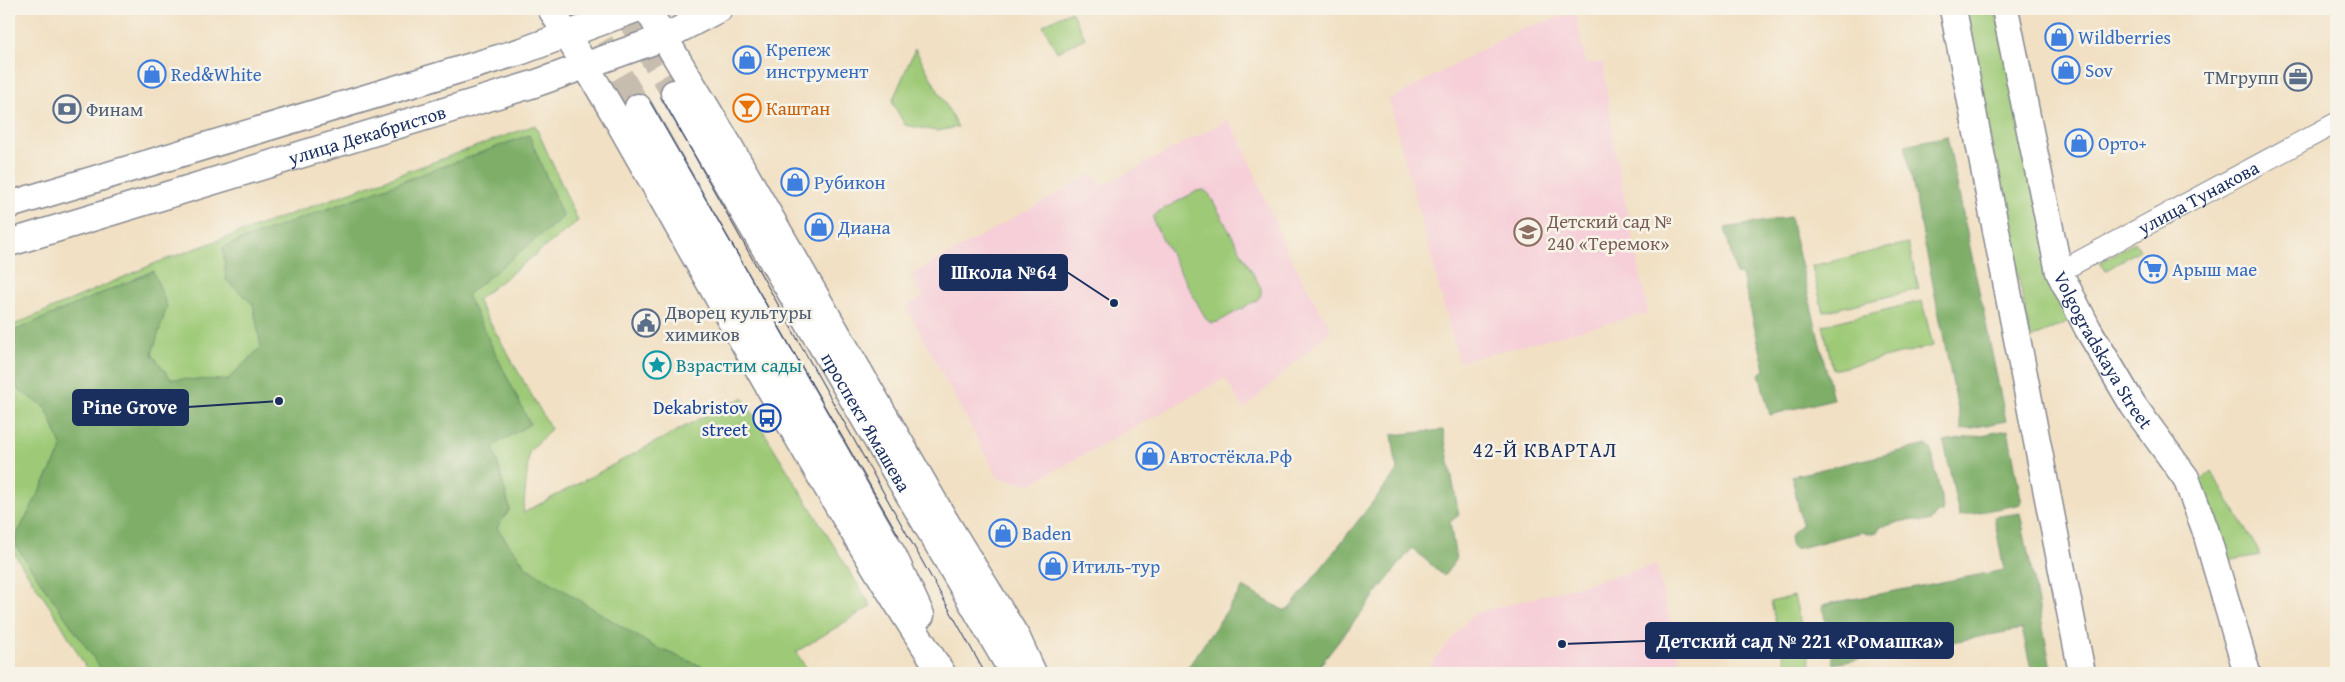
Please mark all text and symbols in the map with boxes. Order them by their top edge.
shop icon: Wildberries [2044,22,2074,52]
place label: Wildberries [2078,23,2171,51]
place label: Крепеж инструмент [766,35,869,85]
shop icon: Крепеж инструмент [732,45,762,75]
shop icon: Sov [2051,55,2081,85]
place label: Sov [2085,56,2114,84]
shop icon: Red&White [137,59,167,89]
place label: Red&White [171,60,262,88]
office icon: ТМгрупп [2283,62,2313,92]
place label: ТМгрупп [2204,63,2279,91]
bar icon: Каштан [732,93,762,123]
bank icon: Финам [52,94,82,124]
place label: Каштан [766,94,830,122]
place label: Финам [86,95,143,123]
street label: улица Декабристов [284,97,449,172]
shop icon: Орто+ [2064,128,2094,158]
place label: Орто+ [2098,129,2147,157]
street label: улица Тунакова [2132,153,2264,242]
shop icon: Рубикон [780,167,810,197]
place label: Рубикон [814,168,886,196]
place label: Детский сад № 240 «Теремок» [1546,207,1672,257]
shop icon: Диана [804,212,834,242]
place label: Диана [837,213,891,241]
school or university icon: Детский сад № 240 «Теремок» [1513,217,1543,247]
supermarket icon: Арыш мае [2138,254,2168,284]
callout: Школа №64 [940,255,1067,290]
place label: Арыш мае [2172,255,2257,283]
text: Школа №64 [951,257,1057,286]
street label: Volgogradskaya Street [2047,266,2160,435]
place label: Дворец культуры химиков [664,298,812,348]
public building icon: Дворец культуры химиков [631,308,661,338]
street label: проспект Ямашева [814,347,918,497]
place icon: Взрастим сады [642,350,672,380]
place label: Взрастим сады [676,351,802,379]
callout: Pine Grove [73,390,188,425]
text: Pine Grove [83,392,178,421]
place label: Dekabristov street [653,393,749,443]
bus stop icon: Dekabristov street [752,403,782,433]
district label: 42-Й КВАРТАЛ [1473,434,1617,465]
shop icon: Автостёкла.Рф [1135,441,1165,471]
place label: Автостёкла.Рф [1169,442,1292,470]
shop icon: Baden [988,518,1018,548]
place label: Baden [1022,519,1072,547]
shop icon: Итиль-тур [1038,551,1068,581]
place label: Итиль-тур [1072,552,1160,580]
callout: Детский сад № 221 «Ромашка» [1646,623,1953,658]
text: Детский сад № 221 «Ромашка» [1656,626,1944,655]

